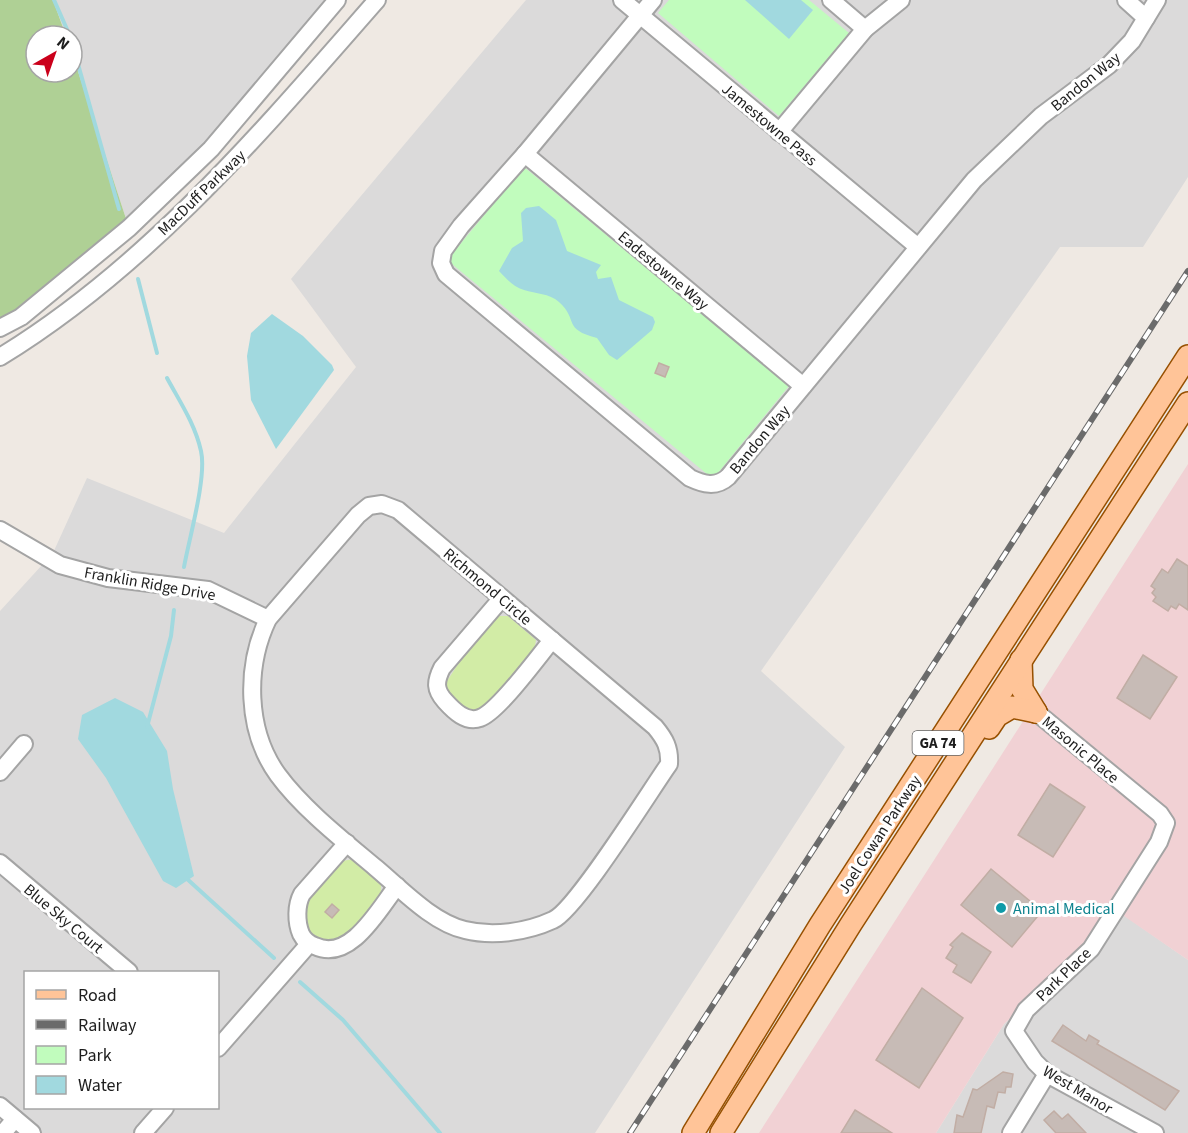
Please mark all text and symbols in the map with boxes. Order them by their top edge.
north arrow [24,24,84,84]
text: N [52,31,74,55]
street label: Bandon Way [1046,47,1125,117]
street label: Jamestowne Pass [717,78,822,171]
street label: MacDuff Parkway [153,145,251,240]
street label: Eadestowne Way [613,226,714,316]
street label: Bandon Way [724,400,795,479]
street label: Richmond Circle [438,543,536,630]
street label: Franklin Ridge Drive [82,562,217,606]
street label: Masonic Place [1037,711,1124,789]
road number: GA 74 [912,731,964,755]
street label: Joel Cowan Parkway [833,770,927,898]
street label: Blue Sky Court [19,879,108,959]
place label: Animal Medical [1013,898,1115,920]
marker: Animal Medical [994,901,1008,915]
street label: Park Place [1031,943,1096,1007]
legend [24,971,219,1109]
text: Road [78,983,117,1008]
text: Railway [78,1013,137,1038]
text: Park [78,1043,112,1068]
street label: West Manor [1038,1060,1117,1120]
text: Water [78,1073,122,1098]

